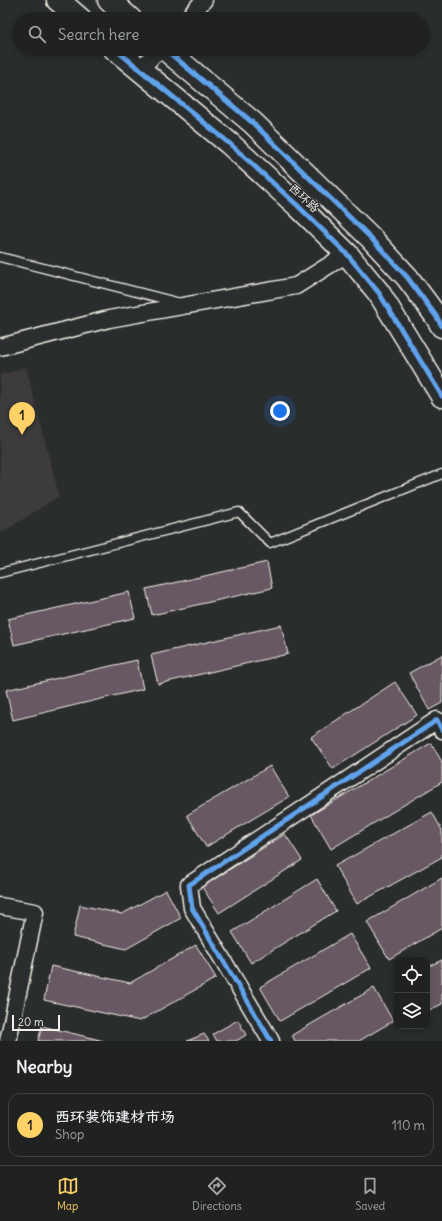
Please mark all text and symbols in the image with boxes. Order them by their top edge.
search box [12,12,430,56]
icon: search [26,23,48,45]
text: Search here [58,25,139,44]
street label: 西环路 [286,180,323,215]
your location [270,401,290,421]
pin: 1 [9,402,35,435]
map controls [394,957,430,1029]
button: locate [394,957,430,993]
button: layers [394,993,430,1029]
scale bar [12,1013,60,1032]
text: 20 m [18,1015,44,1029]
text: Nearby [16,1056,72,1078]
text: 西环装饰建材市场 [55,1107,175,1126]
text: 1 [27,1117,33,1134]
text: 110 m [392,1117,425,1134]
text: Shop [55,1126,84,1143]
tab: Map [57,1175,79,1213]
tab: Directions [192,1175,242,1213]
tab: Saved [355,1175,385,1213]

